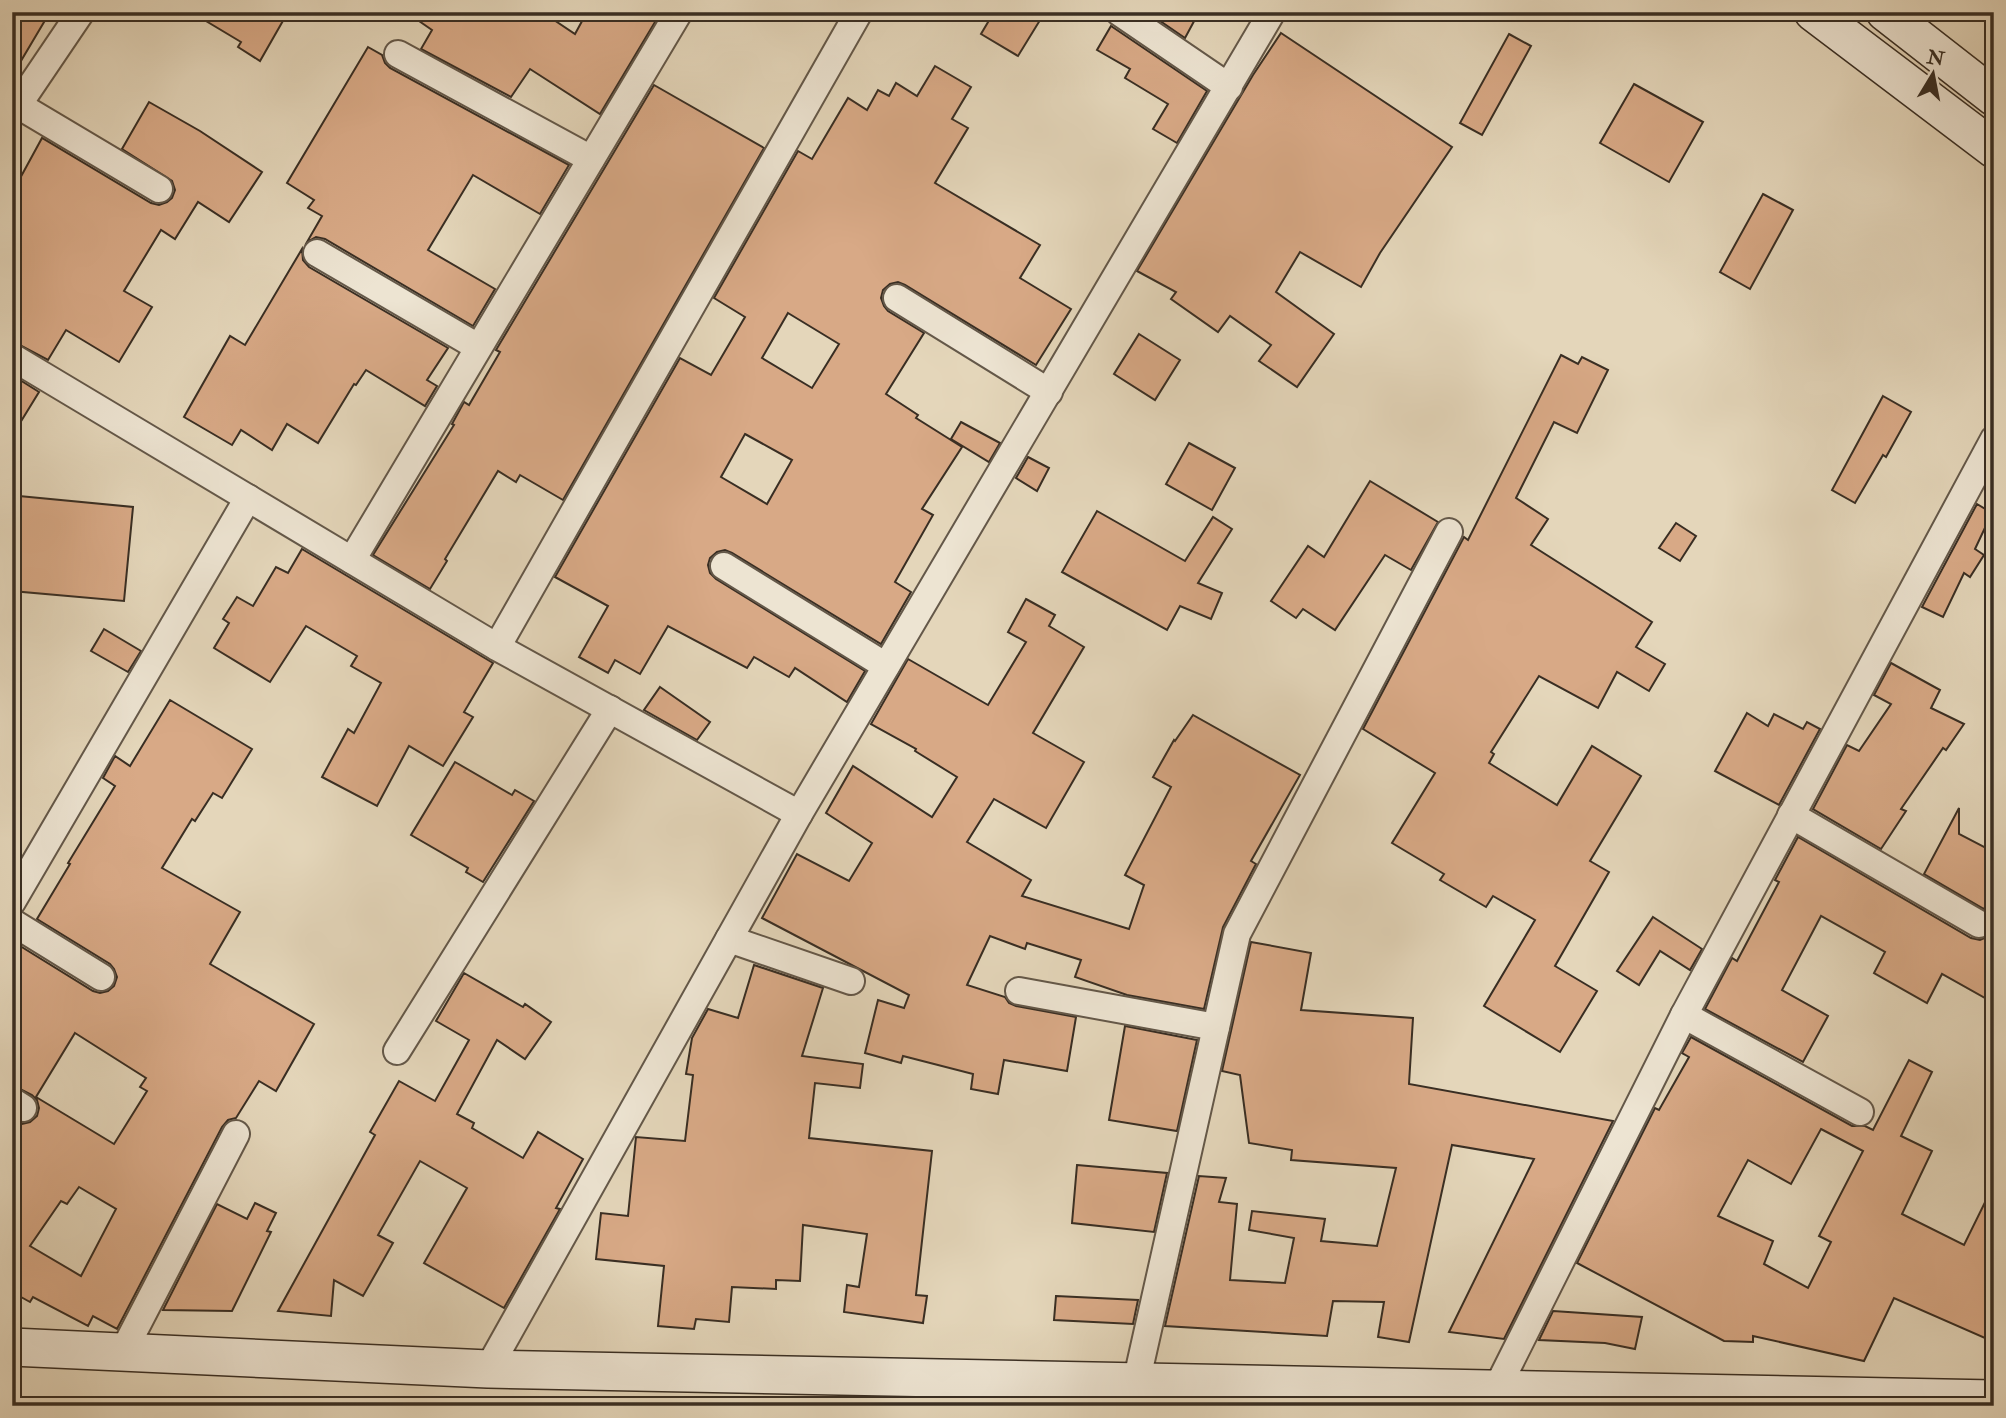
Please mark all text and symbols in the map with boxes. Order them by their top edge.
north arrow [1898,38,1968,108]
text: N [1924,45,1947,72]

